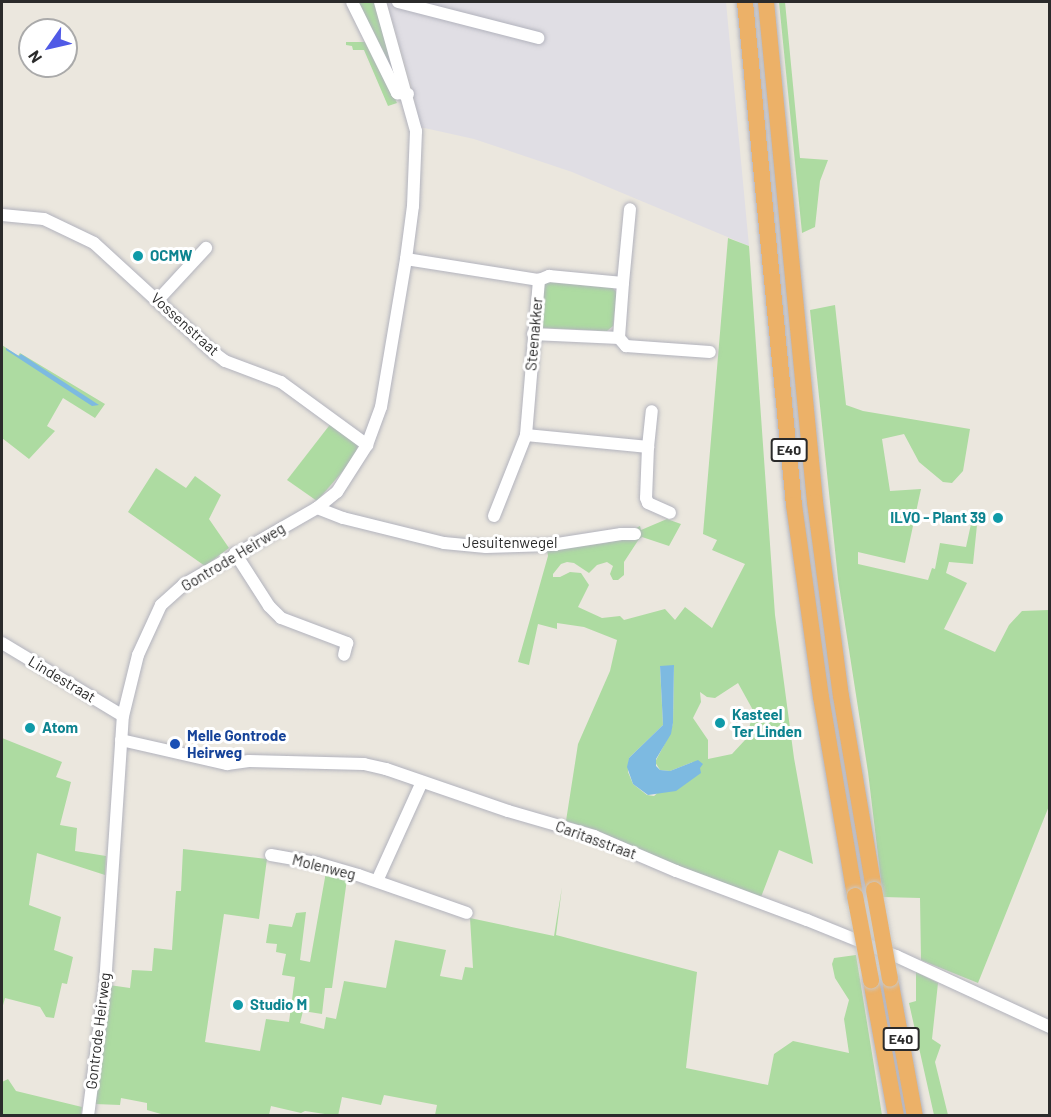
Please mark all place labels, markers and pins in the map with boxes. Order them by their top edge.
place label: OCMW [150,247,192,265]
marker: OCMW [131,249,145,263]
place label: ILVO - Plant 39 [890,509,986,527]
marker: ILVO - Plant 39 [991,511,1005,525]
place label: Kasteel Ter Linden [732,705,802,740]
marker: Kasteel Ter Linden [713,716,727,730]
place label: Atom [42,719,78,737]
marker: Atom [23,721,37,735]
place label: Melle Gontrode Heirweg [187,726,286,761]
marker: Melle Gontrode Heirweg [168,737,182,751]
place label: Studio M [250,996,307,1014]
marker: Studio M [231,998,245,1012]

